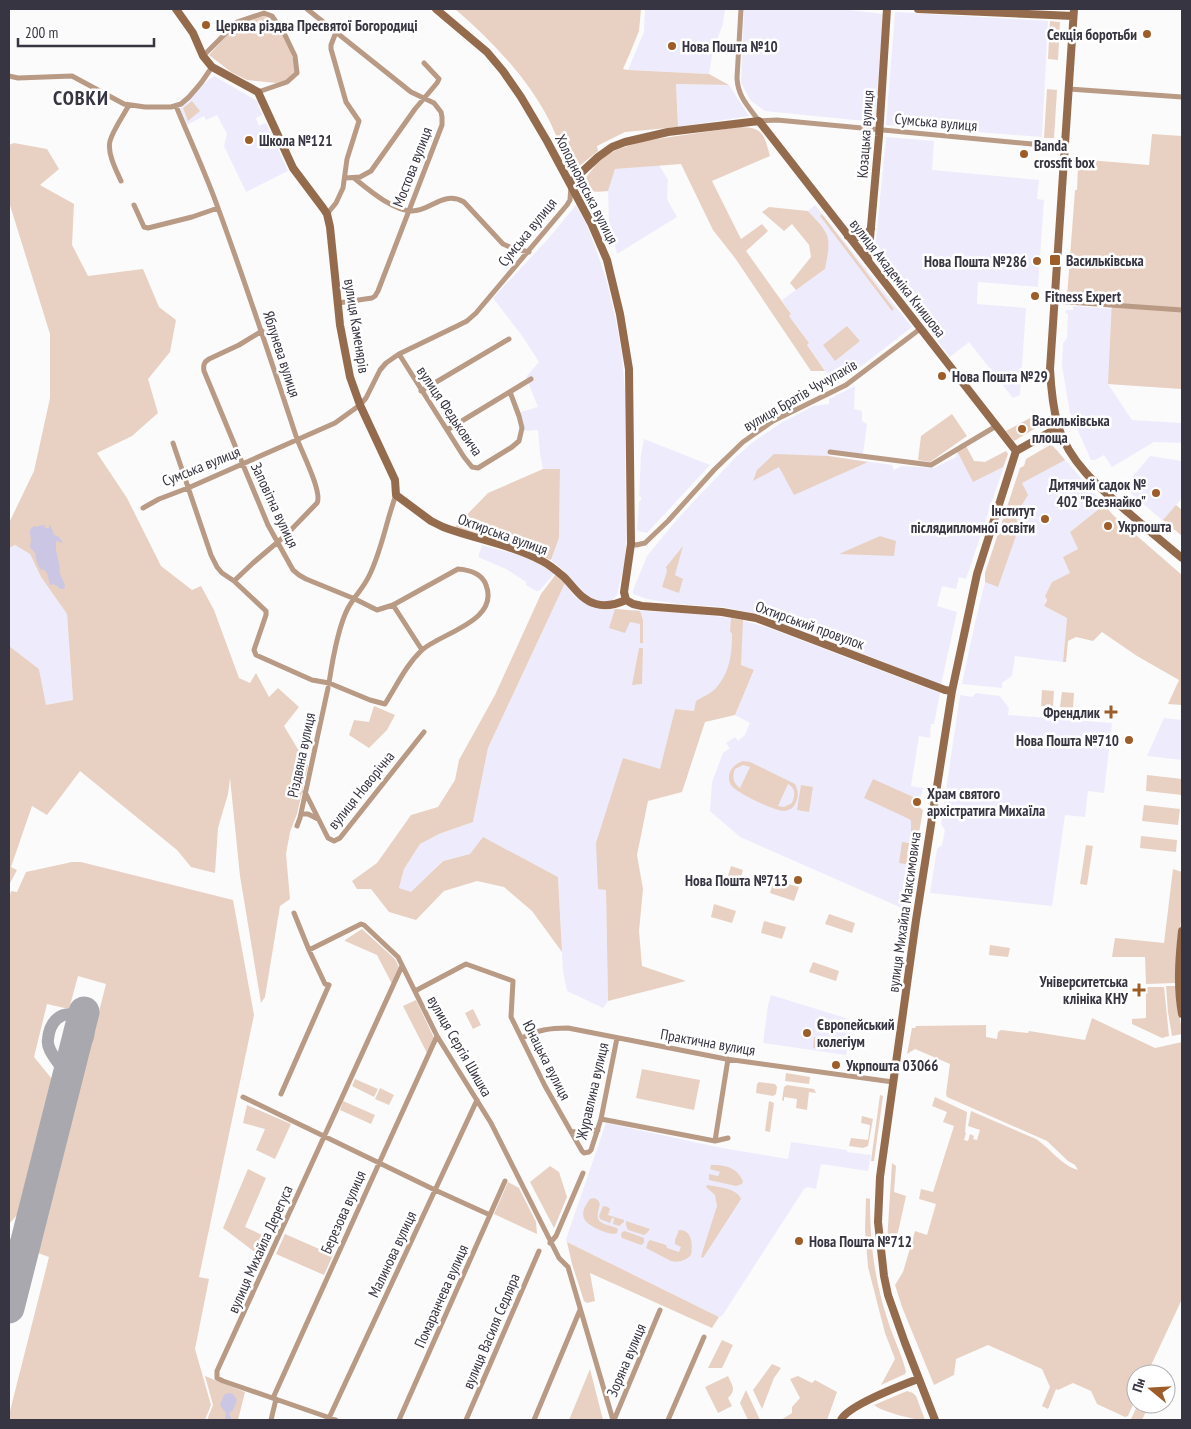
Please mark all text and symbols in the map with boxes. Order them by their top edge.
scale bar [18,15,154,47]
place label: Церква різдва Пресвятої Богородиці [216,16,418,35]
marker: Церква різдва Пресвятої Богородиці [200,19,212,31]
text: 200 m [25,23,58,42]
place label: Секція боротьби [1047,25,1137,44]
marker: Секція боротьби [1141,28,1153,40]
place label: Нова Пошта №10 [682,37,778,56]
marker: Нова Пошта №10 [666,40,678,52]
district label: СОВКИ [53,85,109,111]
street label: Козацька вулиця [852,89,878,179]
street label: Сумська вулиця [894,109,978,135]
street label: Мостова вулиця [388,124,436,210]
place label: Школа №121 [259,131,332,150]
street label: Холодноярська вулиця [551,131,623,247]
marker: Школа №121 [243,134,255,146]
place label: Banda crossfit box [1034,136,1095,172]
marker: Banda crossfit box [1018,148,1030,160]
street label: Сумська вулиця [494,194,561,270]
street label: вулиця Академіка Книшова [846,215,950,341]
place label: Васильківська [1066,251,1144,270]
place label: Нова Пошта №286 [924,252,1027,271]
marker: Васильківська [1048,253,1062,267]
marker: Нова Пошта №286 [1031,255,1043,267]
street label: вулиця Каменярів [340,277,374,375]
place label: Fitness Expert [1045,287,1122,306]
marker: Fitness Expert [1029,290,1041,302]
street label: Яблунева вулиця [259,308,305,400]
street label: вулиця Братів Чучупаків [740,355,860,435]
street label: вулиця Федьковича [413,362,487,460]
place label: Нова Пошта №29 [952,367,1048,386]
marker: Нова Пошта №29 [936,370,948,382]
place label: Васильківська площа [1032,411,1110,447]
marker: Васильківська площа [1016,423,1028,435]
street label: Сумська вулиця [159,442,243,490]
street label: Заповітна вулиця [247,459,303,551]
place label: Дитячий садок № 402 "Всезнайко" [1049,475,1146,511]
marker: Дитячий садок № 402 "Всезнайко" [1150,487,1162,499]
place label: Інститут післядипломної освіти [911,501,1036,537]
street label: Охтирська вулиця [455,509,551,559]
marker: Інститут післядипломної освіти [1039,513,1051,525]
place label: Укрпошта [1117,517,1172,536]
marker: Укрпошта [1102,520,1114,532]
street label: Охтирський провулок [753,596,867,654]
place label: Френдлик [1043,703,1101,722]
marker: Френдлик [1104,705,1118,719]
street label: Різдвяна вулиця [283,711,319,799]
place label: Нова Пошта №710 [1016,731,1119,750]
marker: Нова Пошта №710 [1123,734,1135,746]
street label: вулиця Новорічна [324,747,398,833]
place label: Храм святого архістратига Михаїла [927,784,1045,820]
marker: Храм святого архістратига Михаїла [911,796,923,808]
street label: вулиця Михайла Максимовича [883,830,925,994]
place label: Нова Пошта №713 [685,871,788,890]
marker: Нова Пошта №713 [792,874,804,886]
place label: Університетська клініка КНУ [1039,972,1129,1008]
marker: Університетська клініка КНУ [1132,983,1146,997]
street label: вулиця Сергія Шишка [423,992,497,1100]
place label: Європейський колегіум [817,1015,895,1051]
street label: Юнацька вулиця [519,1017,575,1103]
street label: Практична вулиця [659,1024,757,1060]
marker: Європейський колегіум [801,1027,813,1039]
street label: Журавлина вулиця [571,1040,612,1142]
place label: Укрпошта 03066 [845,1056,938,1075]
marker: Укрпошта 03066 [830,1059,842,1071]
street label: Березова вулиця [316,1167,370,1257]
street label: вулиця Михайла Дерегуса [223,1182,297,1316]
street label: Малинова вулиця [364,1208,420,1300]
place label: Нова Пошта №712 [809,1232,912,1251]
marker: Нова Пошта №712 [793,1235,805,1247]
street label: Помаранчева вулиця [410,1241,472,1351]
street label: вулиця Василя Седляра [458,1270,524,1392]
street label: Зоряна вулиця [602,1320,650,1399]
north arrow [1126,1364,1176,1414]
text: Пн [1128,1376,1149,1394]

